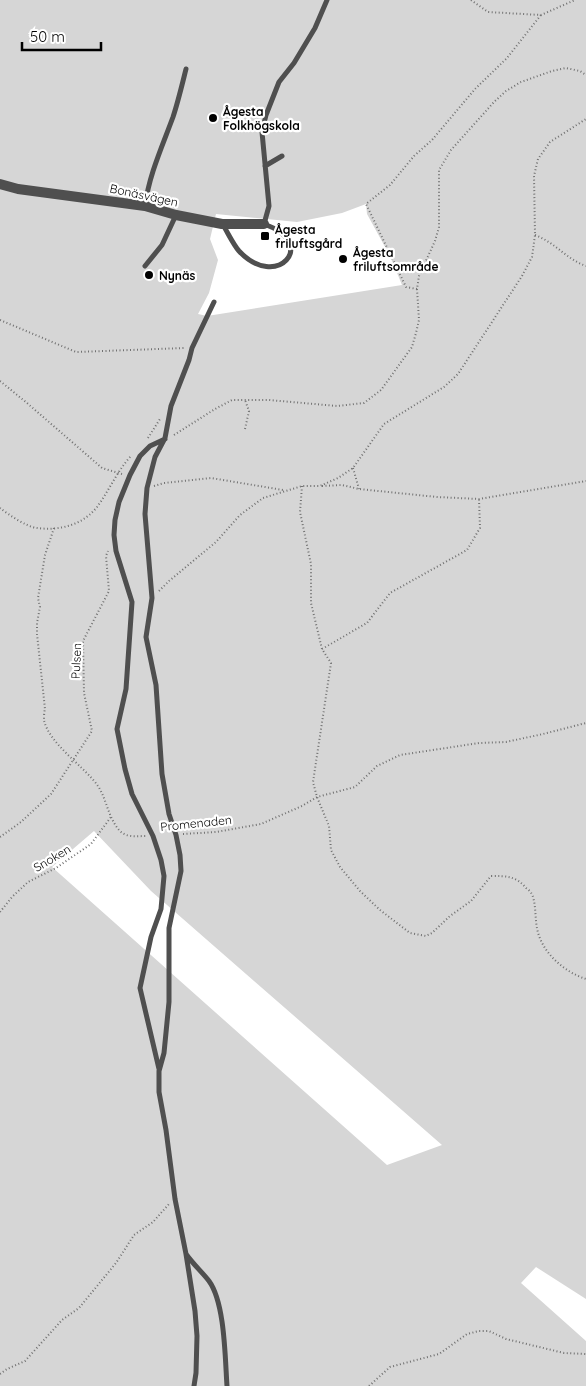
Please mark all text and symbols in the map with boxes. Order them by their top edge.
scale bar [22,20,101,52]
text: 50 m [30,27,65,46]
place label: Ågesta Folkhögskola [223,104,300,133]
marker: Ågesta Folkhögskola [207,112,219,124]
street label: Bonäsvägen [108,180,180,210]
place label: Ågesta friluftsgård [275,222,342,251]
marker: Ågesta friluftsgård [259,230,271,242]
place label: Ågesta friluftsområde [353,245,439,274]
marker: Ågesta friluftsområde [337,253,349,265]
place label: Nynäs [159,268,196,283]
marker: Nynäs [143,269,155,281]
street label: Pulsen [68,643,84,679]
street label: Promenaden [160,812,232,834]
street label: Snoken [31,841,73,875]

